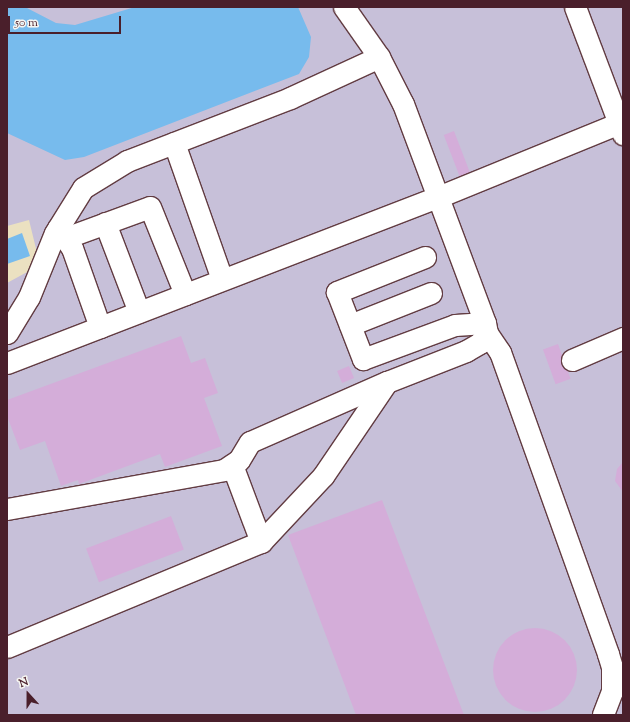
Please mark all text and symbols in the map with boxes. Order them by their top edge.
scale bar [10,8,123,34]
text: 50 m [15,14,38,32]
north arrow [8,674,48,714]
text: N [17,674,31,692]

